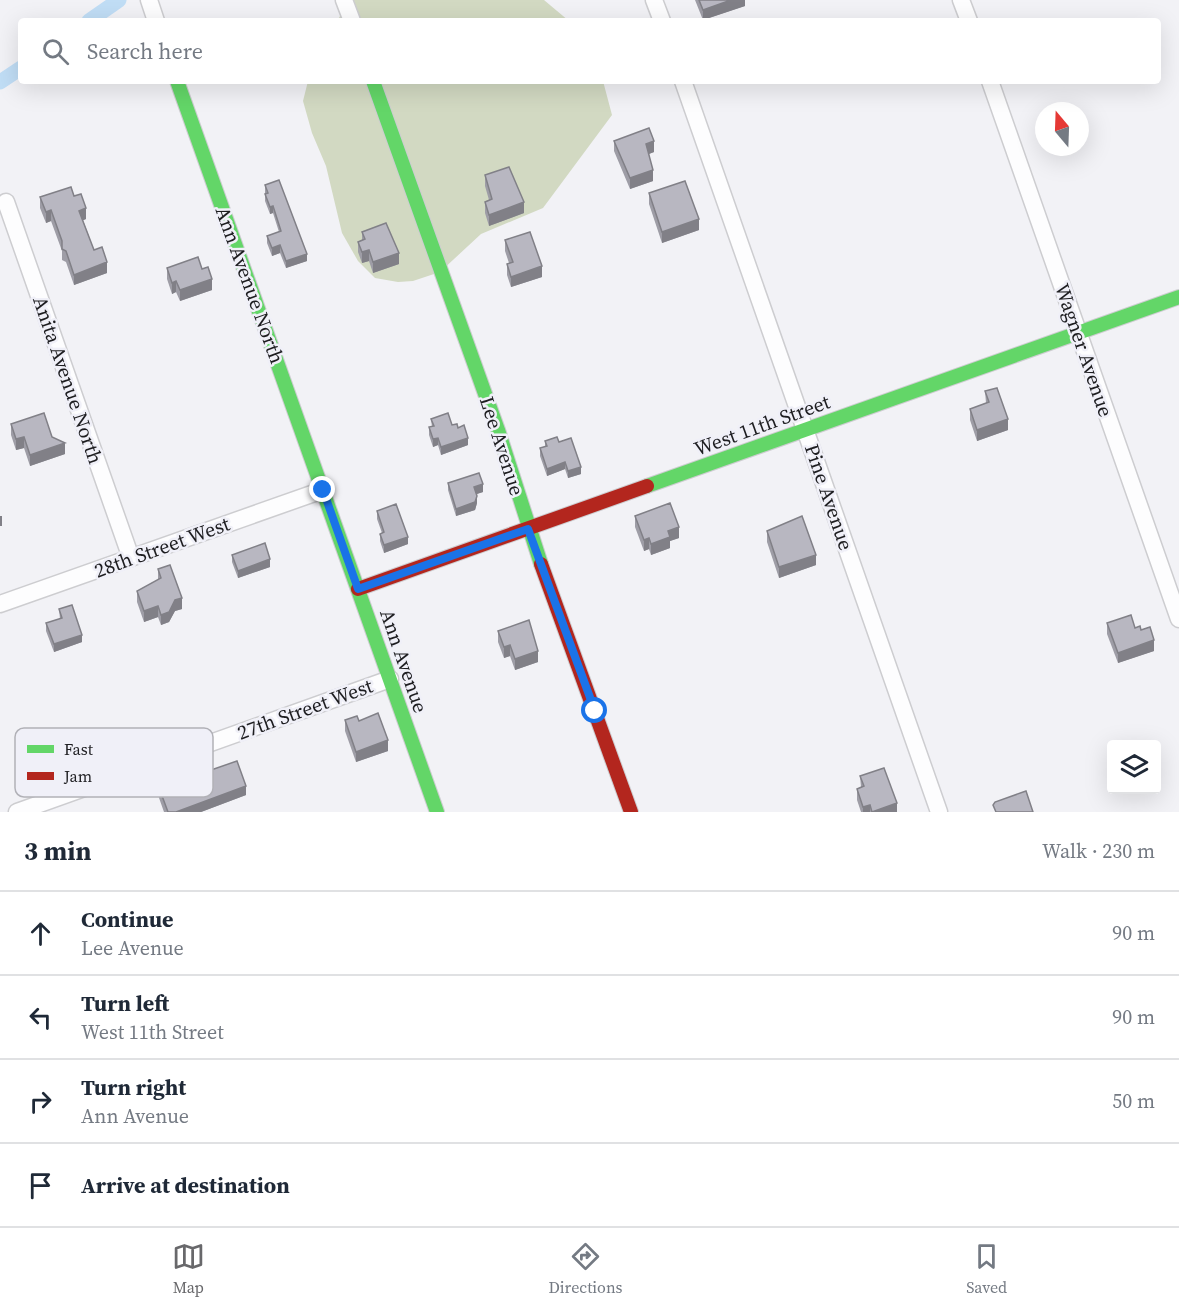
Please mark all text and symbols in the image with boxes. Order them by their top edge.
search box [18,18,1161,84]
icon: search [39,35,72,68]
text: Search here [87,36,203,66]
north arrow [1035,102,1089,156]
street label: Ann Avenue North [209,203,291,367]
street label: Wagner Avenue [1048,280,1120,420]
street label: Anita Avenue North [26,292,110,468]
street label: West 11th Street [690,387,834,463]
street label: Lee Avenue [473,393,531,499]
street label: Pine Avenue [798,440,860,554]
route end [309,476,335,502]
street label: 28th Street West [90,509,234,584]
street label: Ann Avenue [373,605,435,717]
street label: 27th Street West [233,671,377,746]
route start [581,697,607,723]
legend [15,728,213,797]
text: Fast [64,738,94,760]
map controls [1107,740,1161,794]
button: layers [1107,740,1161,794]
text: Jam [63,765,92,787]
text: 3 min [24,833,91,869]
text: Walk · 230 m [1042,837,1155,865]
text: Continue [81,904,174,934]
icon: ahead [24,917,57,950]
text: 90 m [1112,919,1155,947]
text: Lee Avenue [81,934,184,962]
text: Turn left [81,988,169,1018]
icon: left [24,1001,57,1034]
text: 90 m [1112,1003,1155,1031]
text: West 11th Street [81,1018,224,1046]
text: Turn right [81,1072,186,1102]
icon: right [24,1085,57,1118]
text: 50 m [1112,1087,1155,1115]
text: Ann Avenue [81,1102,189,1130]
icon: arrive [24,1169,57,1202]
text: Arrive at destination [81,1170,290,1200]
tab: Map [172,1240,205,1298]
tab: Directions [548,1240,623,1298]
tab: Saved [966,1240,1007,1298]

